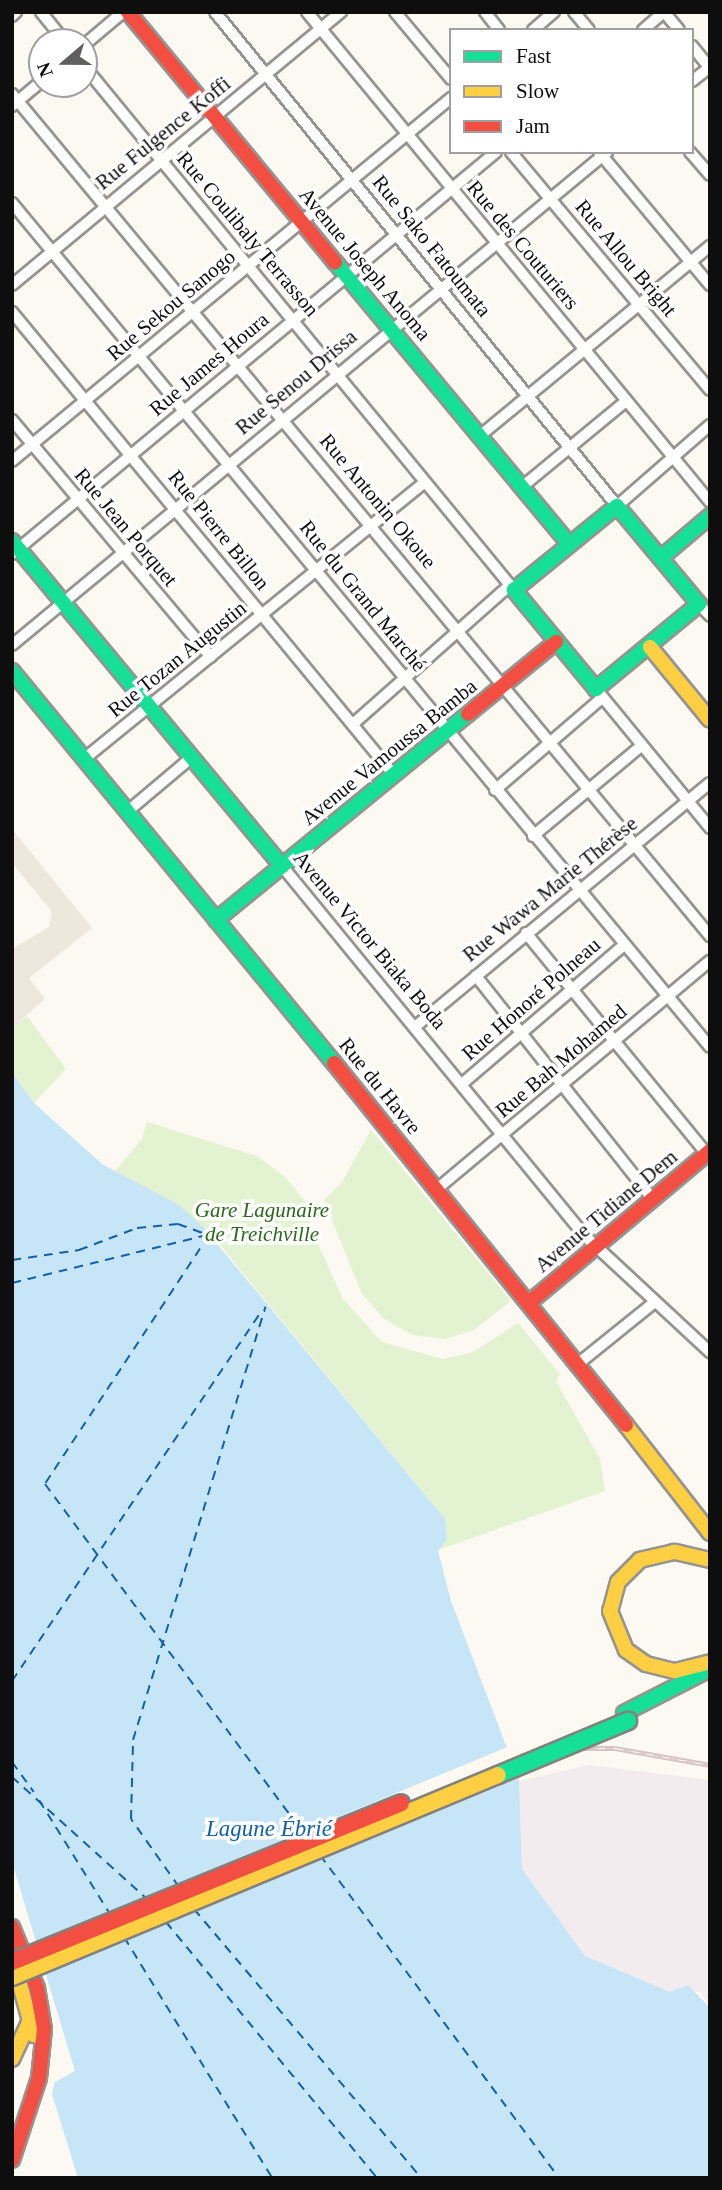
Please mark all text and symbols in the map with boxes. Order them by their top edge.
north arrow [28,28,98,98]
legend [449,28,694,154]
text: Fast [516,44,551,68]
text: N [32,60,57,80]
street label: Rue Fulgence Koffi [90,71,236,195]
text: Slow [516,79,559,103]
text: Jam [516,114,550,138]
street label: Rue Coulibaly Terrasson [171,146,325,322]
street label: Rue Sako Fatoumata [367,170,497,322]
street label: Rue des Couturiers [462,175,584,315]
street label: Avenue Joseph Anoma [293,182,437,346]
street label: Rue Allou Bright [569,194,683,322]
street label: Rue Sekou Sanogo [102,244,240,366]
street label: Rue James Houra [144,307,274,421]
street label: Rue Senou Drissa [230,324,362,440]
street label: Rue Antonin Okoue [314,428,442,574]
street label: Rue Jean Porquet [69,463,183,591]
street label: Rue Pierre Billon [163,465,275,595]
street label: Rue du Grand Marché [294,515,432,677]
street label: Rue Tozan Augustin [102,595,252,723]
street label: Avenue Vamoussa Bamba [296,673,482,831]
street label: Rue Wawa Marie Thérèse [457,811,643,967]
street label: Avenue Victor Biaka Boda [288,846,452,1034]
street label: Rue Honoré Polneau [457,932,605,1066]
street label: Rue Bah Mohamed [490,999,632,1123]
street label: Rue du Havre [334,1033,426,1139]
street label: Avenue Tidiane Dem [530,1144,682,1278]
park label: Gare Lagunaire de Treichville [195,1197,329,1247]
water label: Lagune Ébrié [206,1815,332,1843]

